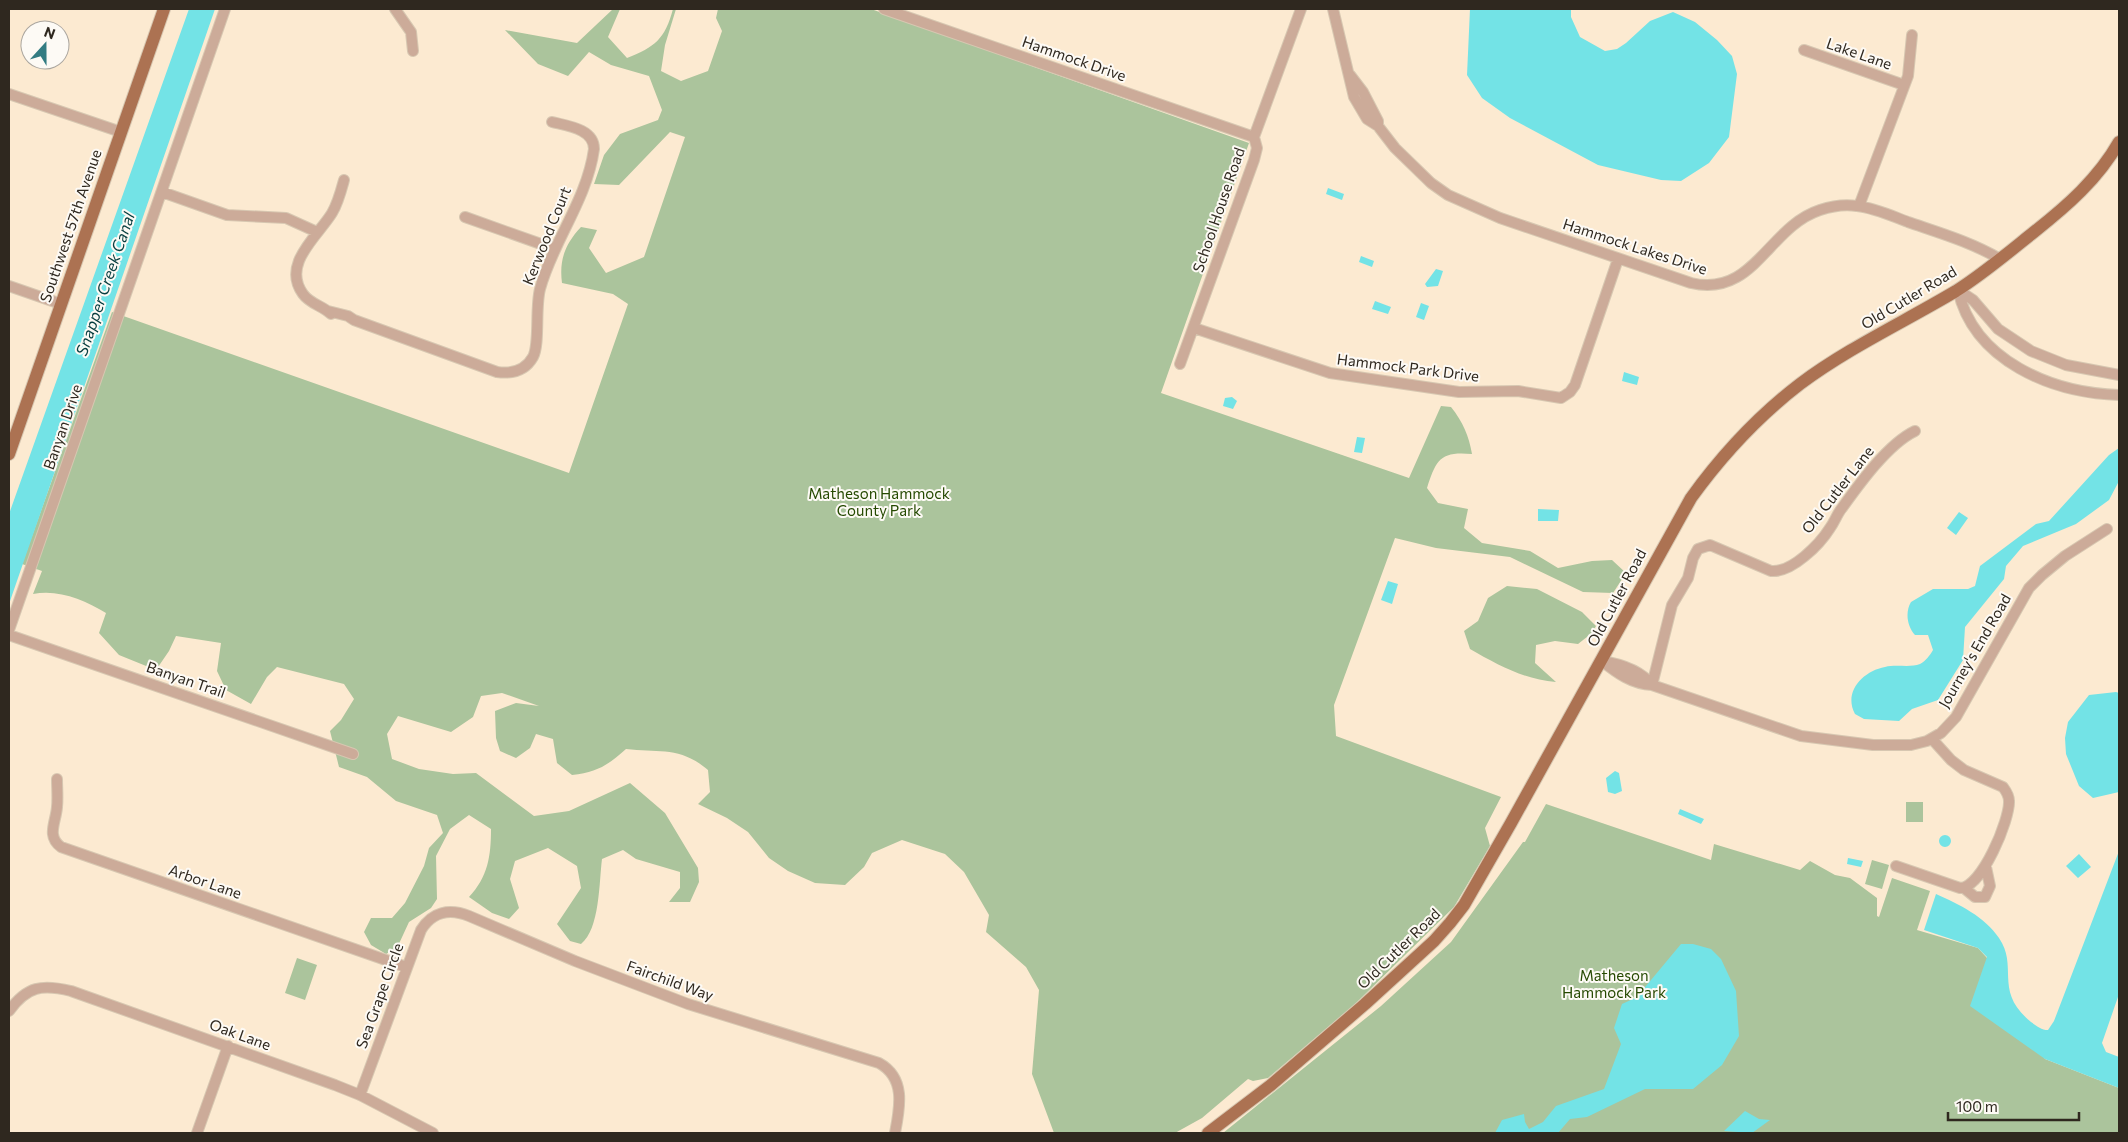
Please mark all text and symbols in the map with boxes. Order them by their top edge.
north arrow [20,20,70,70]
text: N [42,23,58,42]
street label: Hammock Drive [1020,32,1129,84]
street label: Lake Lane [1824,33,1894,73]
street label: School House Road [1188,145,1248,274]
street label: Southwest 57th Avenue [35,147,105,304]
street label: Kerwood Court [518,184,574,287]
water label: Snapper Creek Canal [71,209,138,358]
street label: Hammock Lakes Drive [1561,214,1710,278]
street label: Old Cutler Road [1858,262,1959,333]
street label: Hammock Park Drive [1336,349,1480,385]
street label: Banyan Drive [39,382,85,472]
street label: Old Cutler Lane [1798,442,1877,537]
park label: Matheson Hammock County Park [808,484,950,519]
street label: Old Cutler Road [1583,546,1649,649]
street label: Journey's End Road [1934,590,2014,711]
street label: Banyan Trail [144,657,228,701]
street label: Arbor Lane [166,860,244,902]
street label: Old Cutler Road [1353,904,1443,992]
street label: Sea Grape Circle [352,940,406,1051]
street label: Fairchild Way [625,956,716,1004]
park label: Matheson Hammock Park [1562,966,1666,1001]
street label: Oak Lane [207,1015,274,1053]
scale bar [1948,1090,2079,1122]
text: 100 m [1956,1097,1998,1115]

